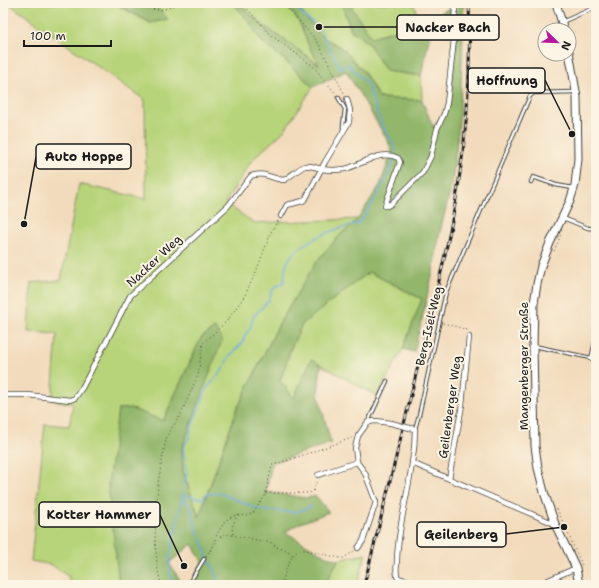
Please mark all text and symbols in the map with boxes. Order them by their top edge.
callout: Nacker Bach [397,15,499,40]
text: Nacker Bach [405,19,491,36]
scale bar [24,22,111,48]
north arrow [537,22,577,62]
text: 100 m [30,28,66,44]
text: N [557,39,574,53]
callout: Hoffnung [468,68,545,93]
text: Hoffnung [476,72,538,89]
callout: Auto Hoppe [36,144,131,169]
text: Auto Hoppe [45,148,124,165]
street label: Nacker Weg [123,231,185,291]
street label: Berg-Isel-Weg [412,285,446,367]
street label: Mangenberger Straße [516,302,532,430]
street label: Geilenberger Weg [435,354,465,460]
callout: Kotter Hammer [39,502,160,527]
text: Kotter Hammer [47,506,151,523]
callout: Geilenberg [417,522,506,547]
text: Geilenberg [424,526,498,543]

